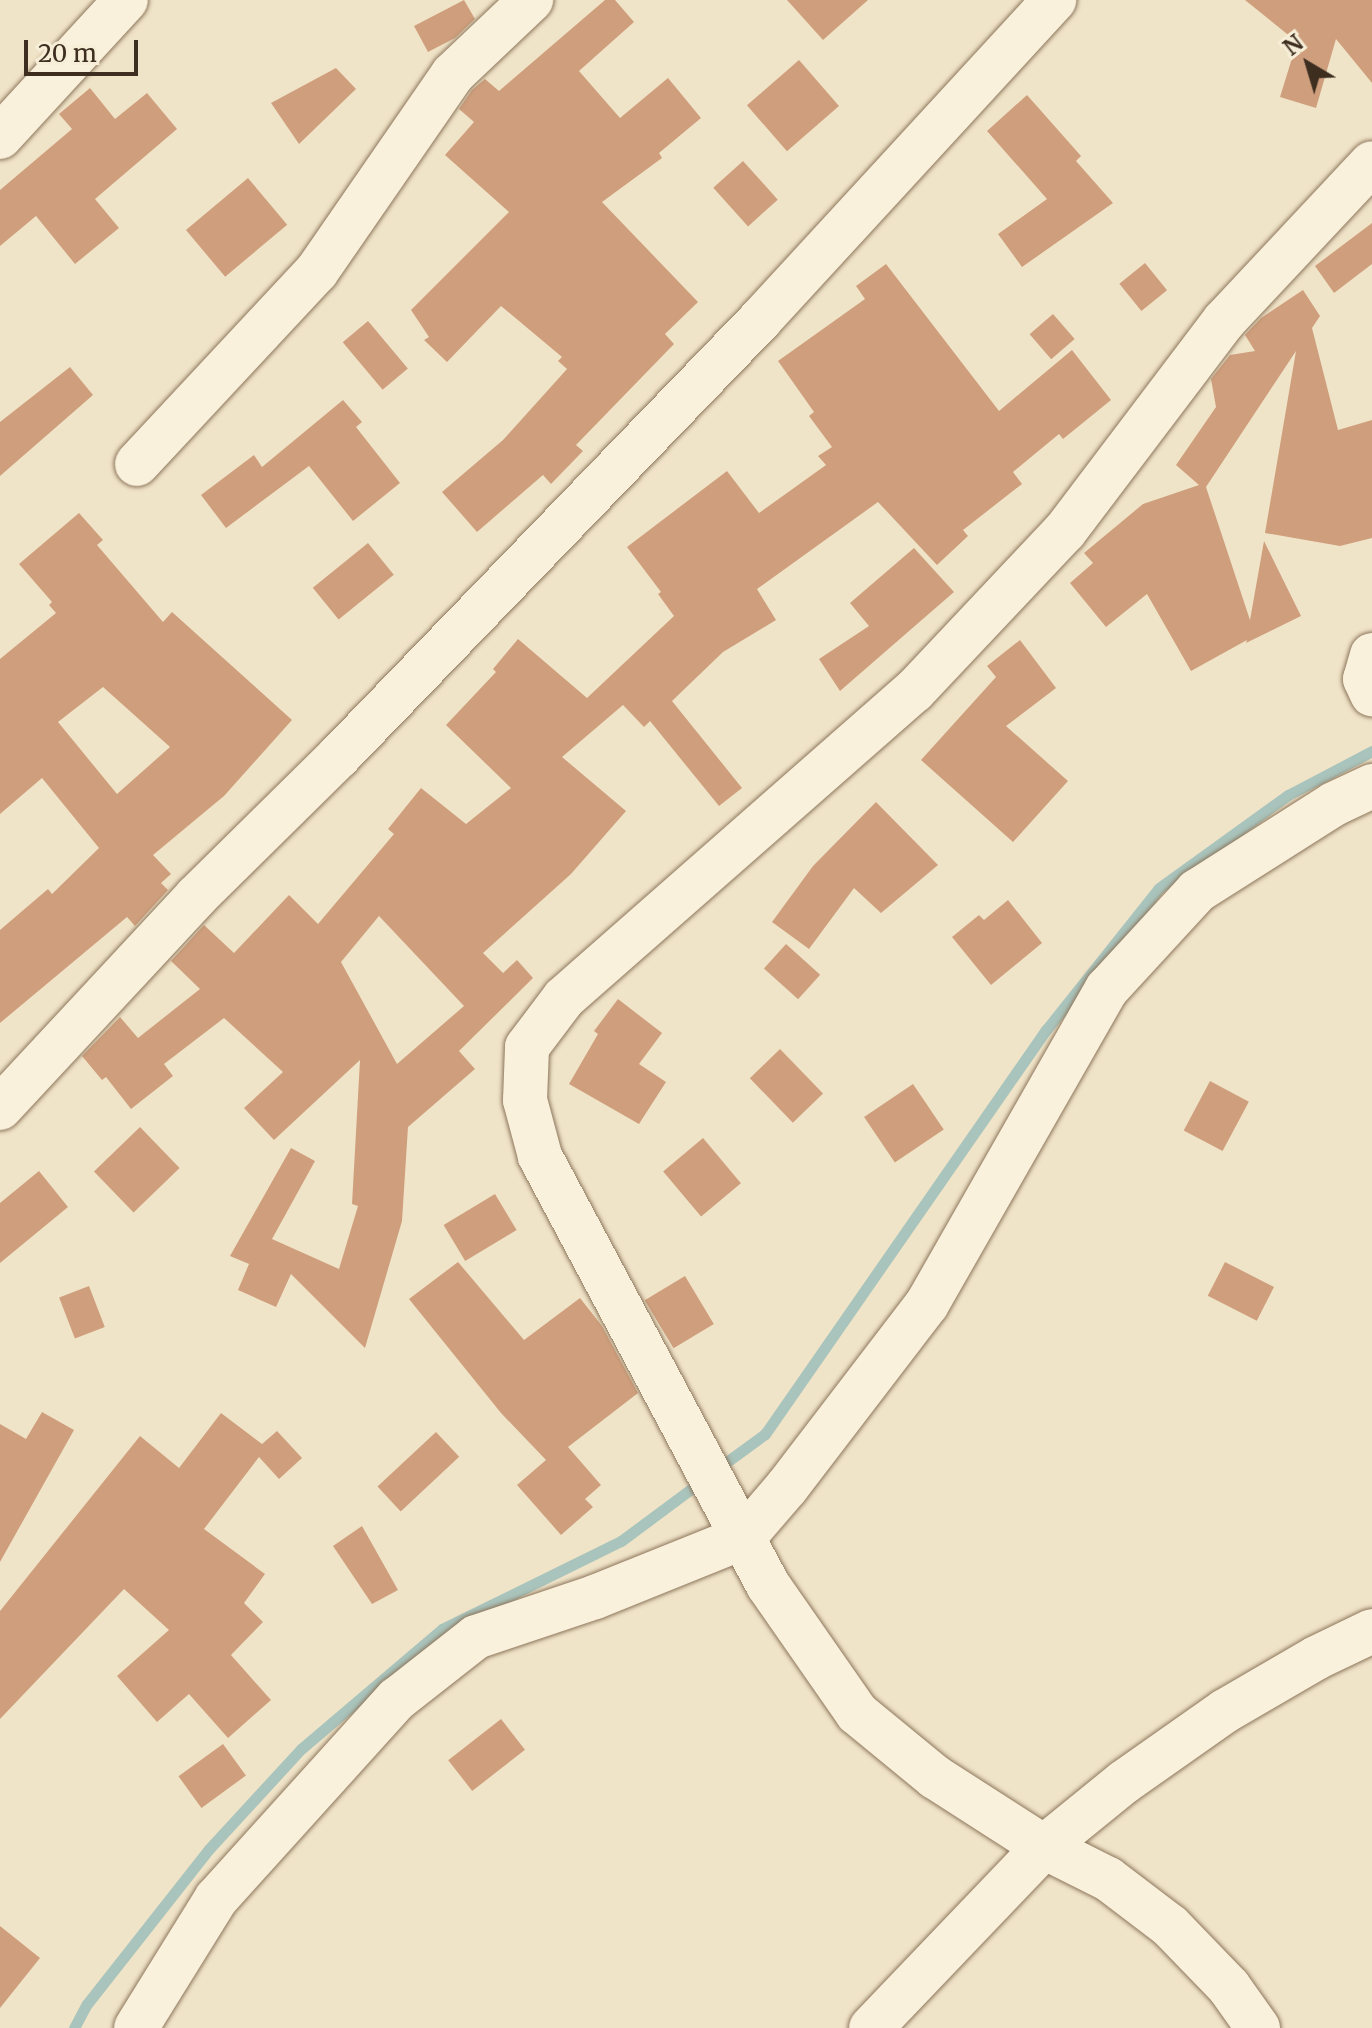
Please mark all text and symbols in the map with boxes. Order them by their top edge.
scale bar [28,24,142,74]
north arrow [1268,24,1348,104]
text: N [1278,29,1309,61]
text: 20 m [38,38,97,69]

